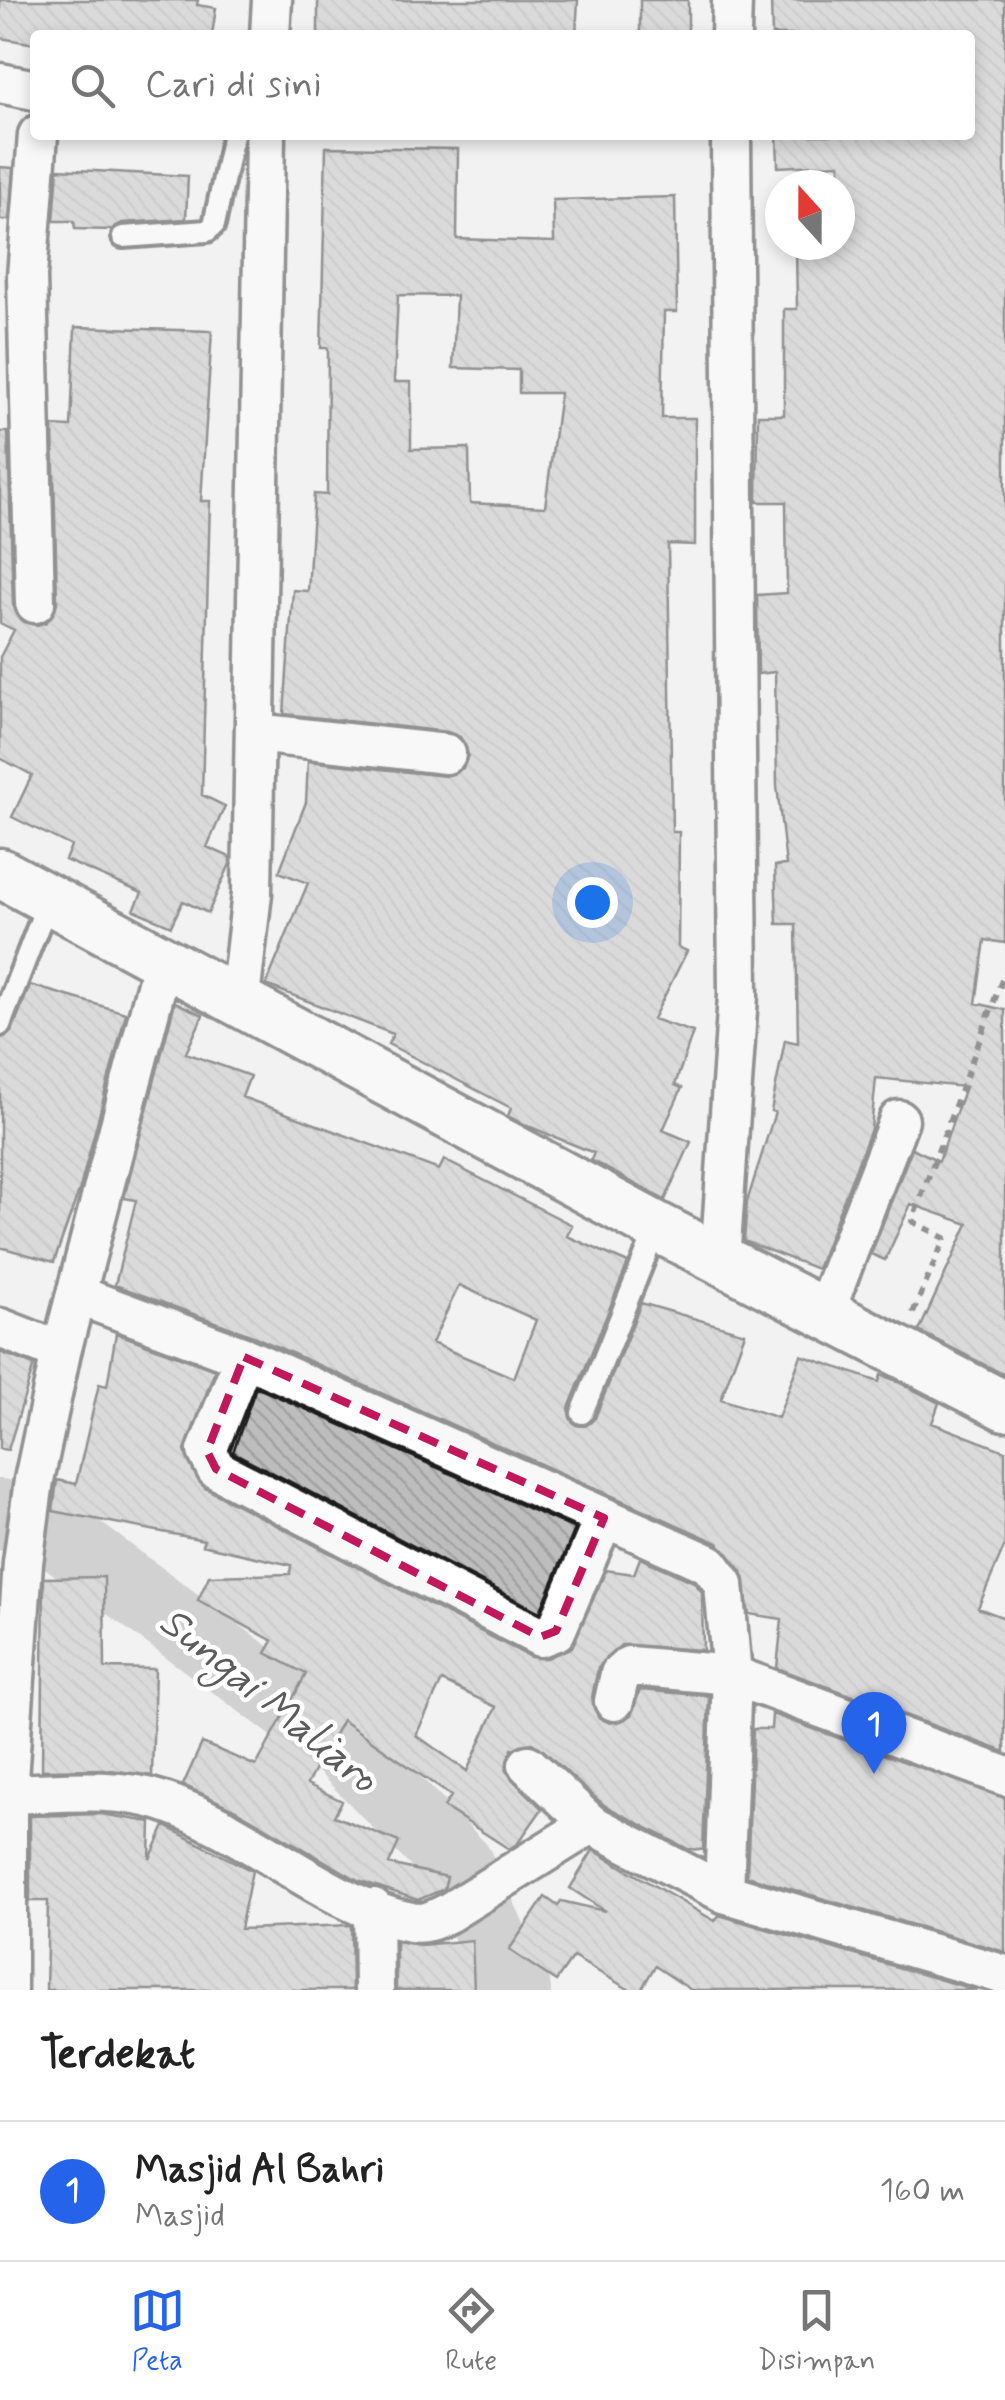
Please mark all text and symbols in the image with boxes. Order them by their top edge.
search box [30,30,975,140]
icon: search [65,58,120,113]
text: Cari di sini [145,61,322,110]
north arrow [765,170,855,260]
your location [567,877,618,928]
water label: Sungai Maliaro [144,1595,390,1810]
pin: 1 [842,1692,906,1774]
text: Terdekat [40,2028,195,2083]
text: Masjid Al Bahri [135,2146,384,2195]
text: 1 [65,2170,80,2212]
text: 160 m [880,2170,965,2212]
text: Masjid [135,2195,225,2237]
tab: Peta [130,2283,185,2380]
tab: Rute [444,2283,499,2380]
tab: Disimpan [758,2283,875,2380]

